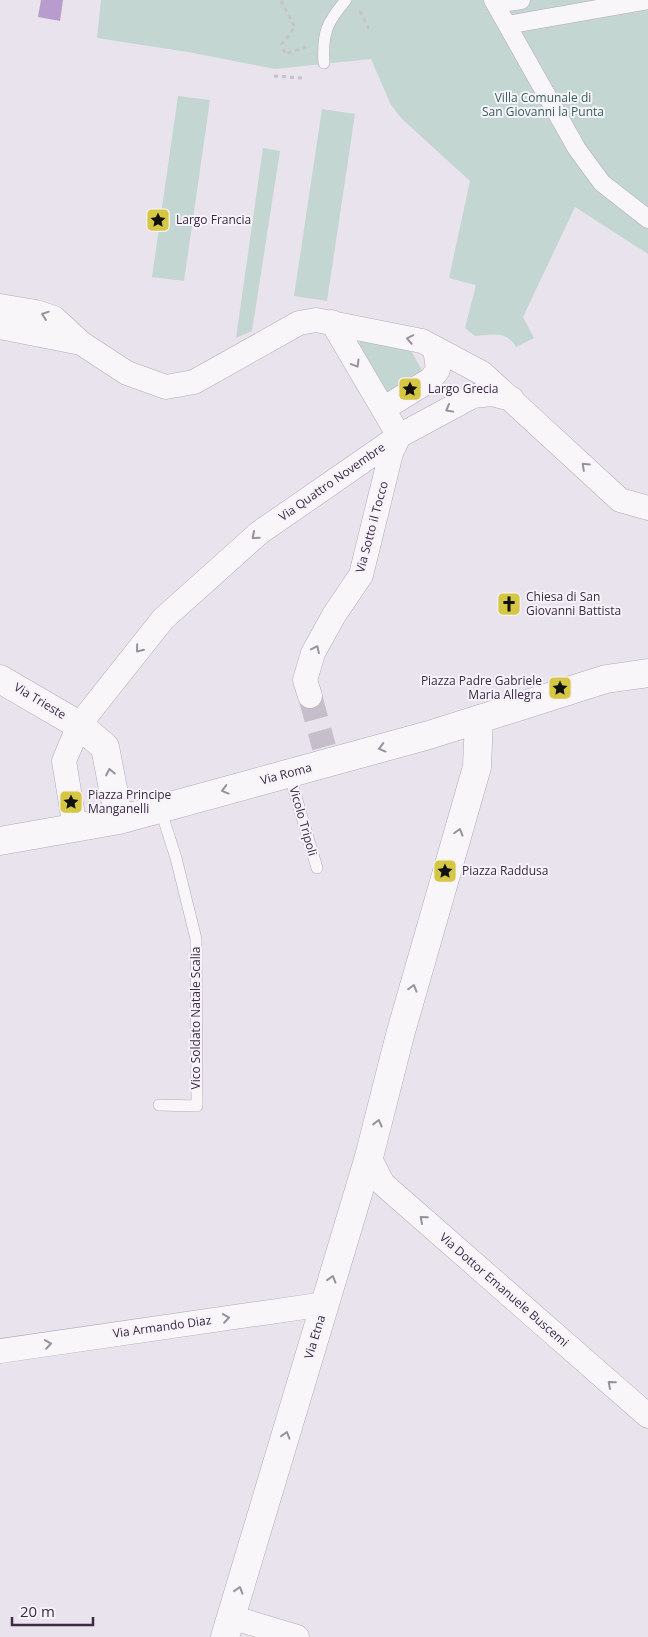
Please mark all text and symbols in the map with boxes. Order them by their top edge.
park label: Villa Comunale di San Giovanni la Punta [482,89,604,120]
place icon: Largo Francia [145,207,171,233]
place label: Largo Francia [176,211,251,228]
one-way arrow [42,311,50,321]
one-way arrow [406,335,415,345]
one-way arrow [350,358,360,367]
place icon: Largo Grecia [397,376,423,402]
place label: Largo Grecia [428,380,499,397]
one-way arrow [446,402,455,412]
street label: Via Quattro Novembre [275,438,388,525]
one-way arrow [581,463,590,472]
street label: Via Sotto il Tocco [351,479,392,575]
one-way arrow [252,531,261,540]
place label: Chiesa di San Giovanni Battista [526,588,621,619]
church icon: Chiesa di San Giovanni Battista [496,591,522,617]
one-way arrow [136,643,144,652]
one-way arrow [309,645,320,654]
place label: Piazza Padre Gabriele Maria Allegra [421,672,542,703]
place icon: Piazza Padre Gabriele Maria Allegra [547,675,573,701]
street label: Via Trieste [11,678,70,723]
one-way arrow [377,742,386,753]
street label: Via Roma [258,759,313,789]
one-way arrow [105,767,115,776]
street label: Vicolo Tripoli [285,784,322,858]
one-way arrow [221,785,229,795]
place label: Piazza Principe Manganelli [88,786,172,817]
place icon: Piazza Principe Manganelli [58,789,84,815]
one-way arrow [453,828,463,837]
place icon: Piazza Raddusa [432,858,458,884]
place label: Piazza Raddusa [462,862,548,879]
street label: Vico Soldato Natale Scalia [187,947,204,1089]
one-way arrow [408,985,418,993]
one-way arrow [372,1119,382,1127]
one-way arrow [420,1216,429,1225]
street label: Via Dottor Emanuele Buscemi [436,1229,573,1350]
one-way arrow [327,1275,337,1284]
street label: Via Armando Diaz [112,1311,213,1342]
street label: Via Etna [300,1313,329,1361]
one-way arrow [222,1314,231,1324]
one-way arrow [44,1339,53,1349]
one-way arrow [608,1381,617,1390]
one-way arrow [280,1431,290,1439]
one-way arrow [233,1587,243,1595]
scale bar [12,1594,94,1626]
text: 20 m [20,1601,55,1621]

